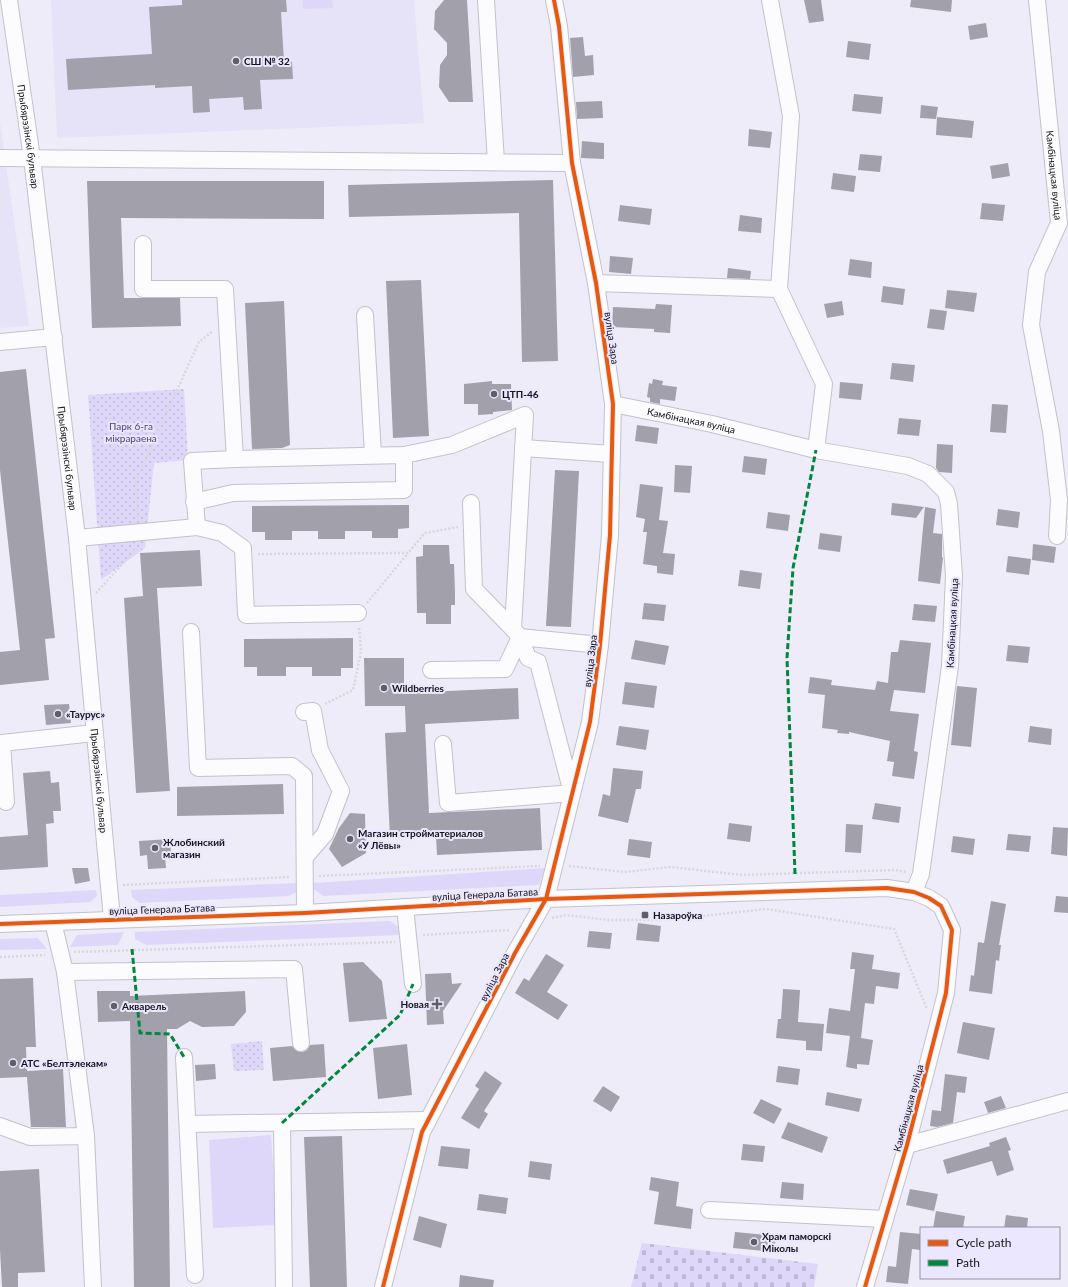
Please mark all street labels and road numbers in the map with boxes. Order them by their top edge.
street label: Прыбярэзінскі бульвар [15,84,42,190]
street label: Камбінацкая вуліца [1044,130,1065,221]
street label: вуліца Зара [602,311,622,365]
street label: Прыбярэзінскі бульвар [55,405,80,512]
street label: Камбінацкая вуліца [646,405,737,436]
street label: Камбінацкая вуліца [944,578,960,668]
street label: вуліца Зара [581,634,599,688]
street label: Прыбярэзінскі бульвар [89,728,110,834]
street label: вуліца Генерала Батава [432,885,538,903]
street label: вуліца Генерала Батава [109,901,215,917]
street label: вуліца Зара [477,951,511,1003]
street label: Камбінацкая вуліца [891,1063,925,1153]

